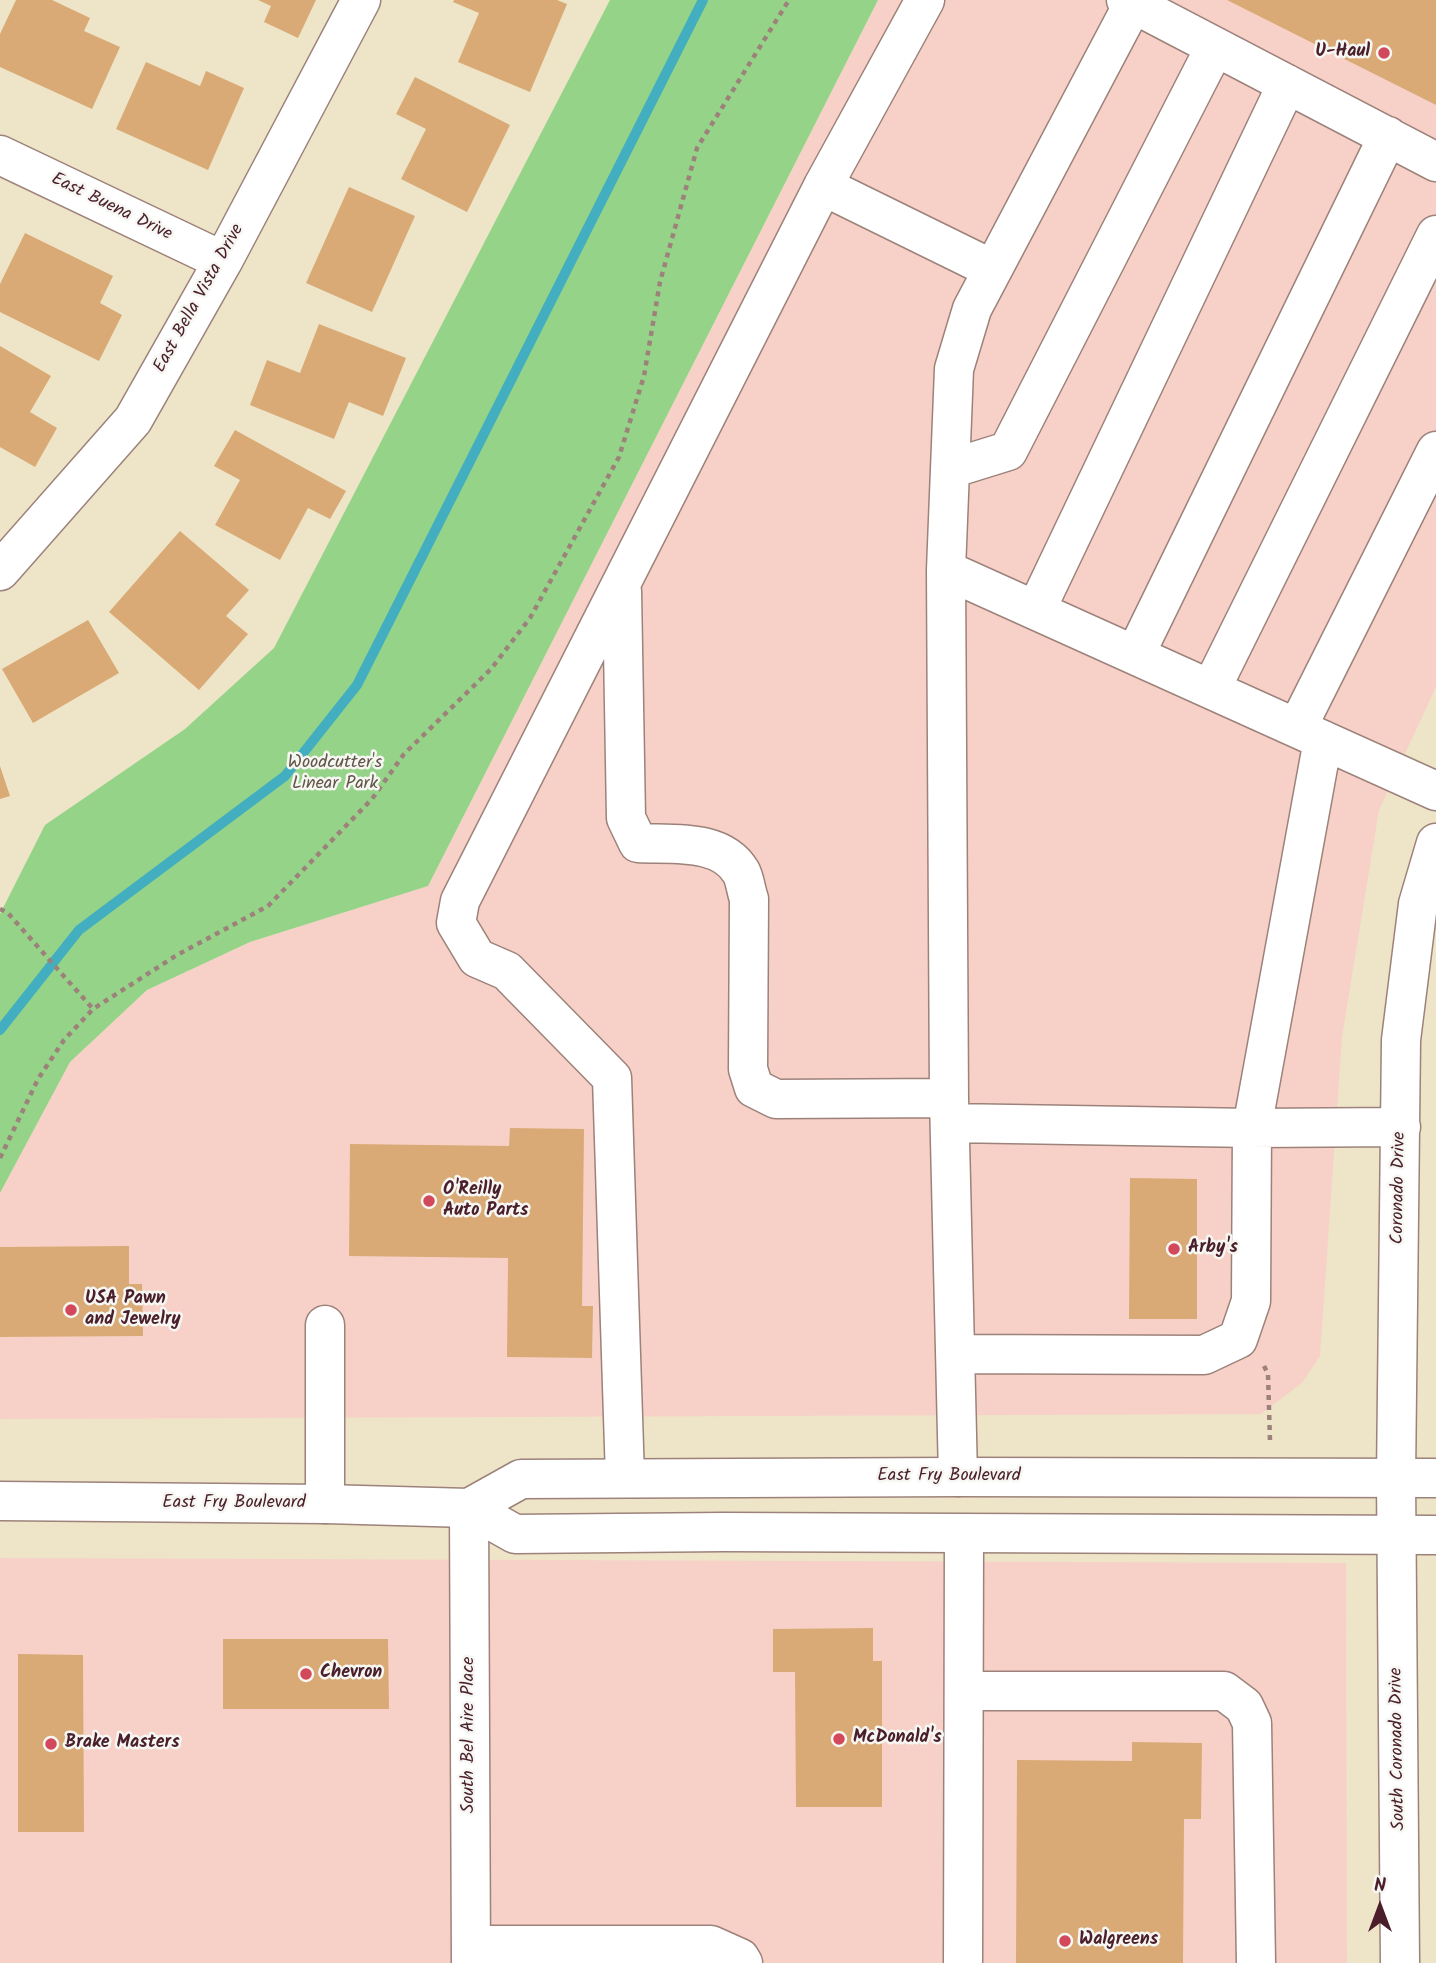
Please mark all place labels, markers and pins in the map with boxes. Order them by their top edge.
place label: U-Haul [1315,42,1370,64]
marker: U-Haul [1376,45,1392,61]
place label: O'Reilly Auto Parts [443,1180,528,1222]
marker: O'Reilly Auto Parts [421,1193,437,1209]
place label: Arby's [1188,1238,1238,1260]
marker: Arby's [1166,1241,1182,1257]
place label: USA Pawn and Jewelry [85,1289,181,1332]
marker: USA Pawn and Jewelry [63,1302,79,1318]
place label: Chevron [320,1663,382,1685]
marker: Chevron [298,1666,314,1682]
place label: McDonald's [853,1728,942,1750]
marker: McDonald's [831,1731,847,1747]
place label: Brake Masters [65,1733,180,1755]
marker: Brake Masters [43,1736,59,1752]
place label: Walgreens [1079,1930,1158,1952]
marker: Walgreens [1057,1933,1073,1949]

